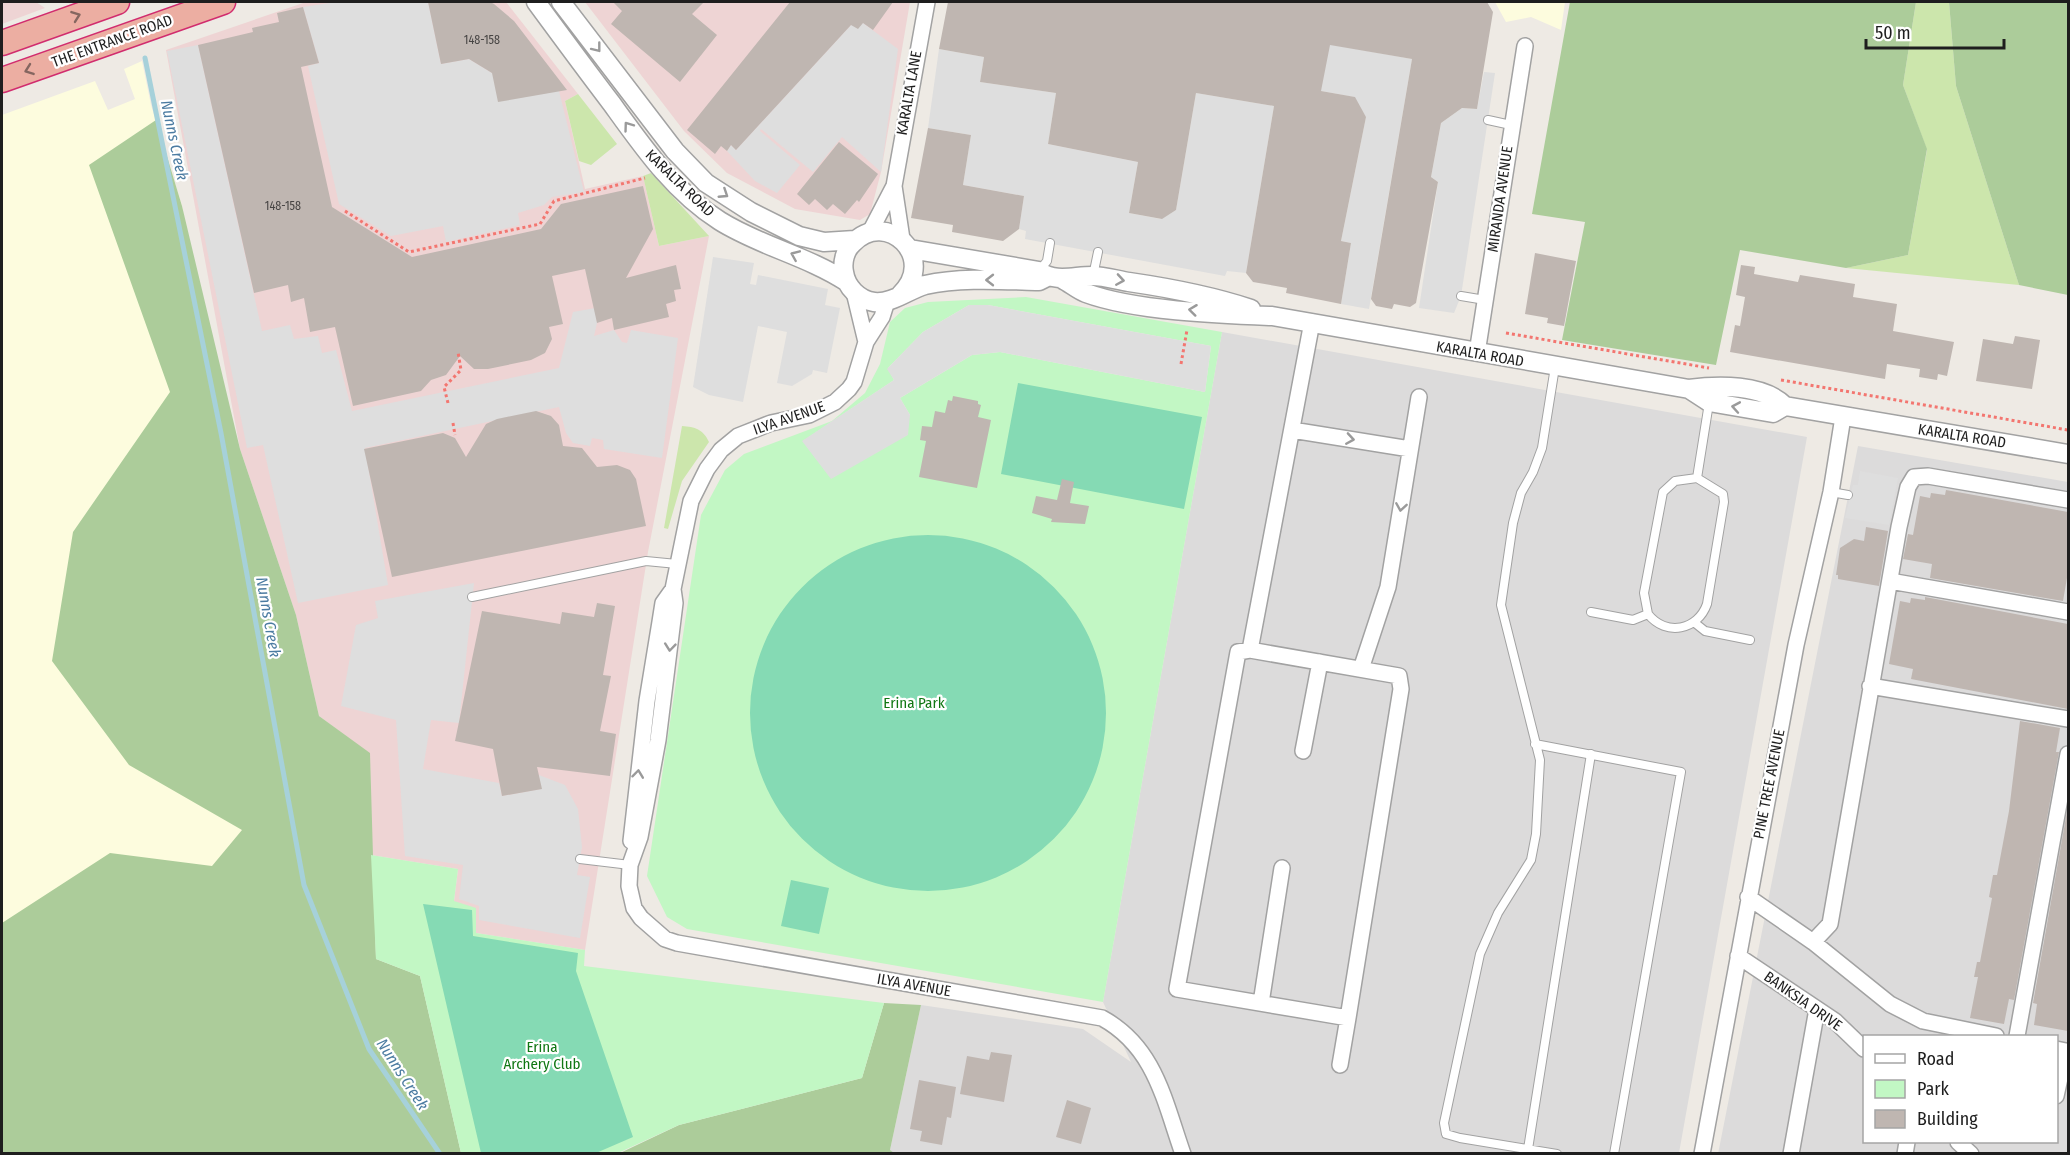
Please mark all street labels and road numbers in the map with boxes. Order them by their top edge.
street label: THE ENTRANCE ROAD [49,11,175,71]
street label: KARALTA LANE [893,49,925,137]
street label: MIRANDA AVENUE [1484,145,1516,253]
street label: KARALTA ROAD [642,146,718,220]
street label: KARALTA ROAD [1435,337,1525,371]
street label: ILYA AVENUE [751,397,827,439]
street label: KARALTA ROAD [1917,420,2007,452]
street label: PINE TREE AVENUE [1750,728,1788,840]
street label: BANKSIA DRIVE [1760,967,1846,1035]
street label: ILYA AVENUE [876,970,952,1000]

